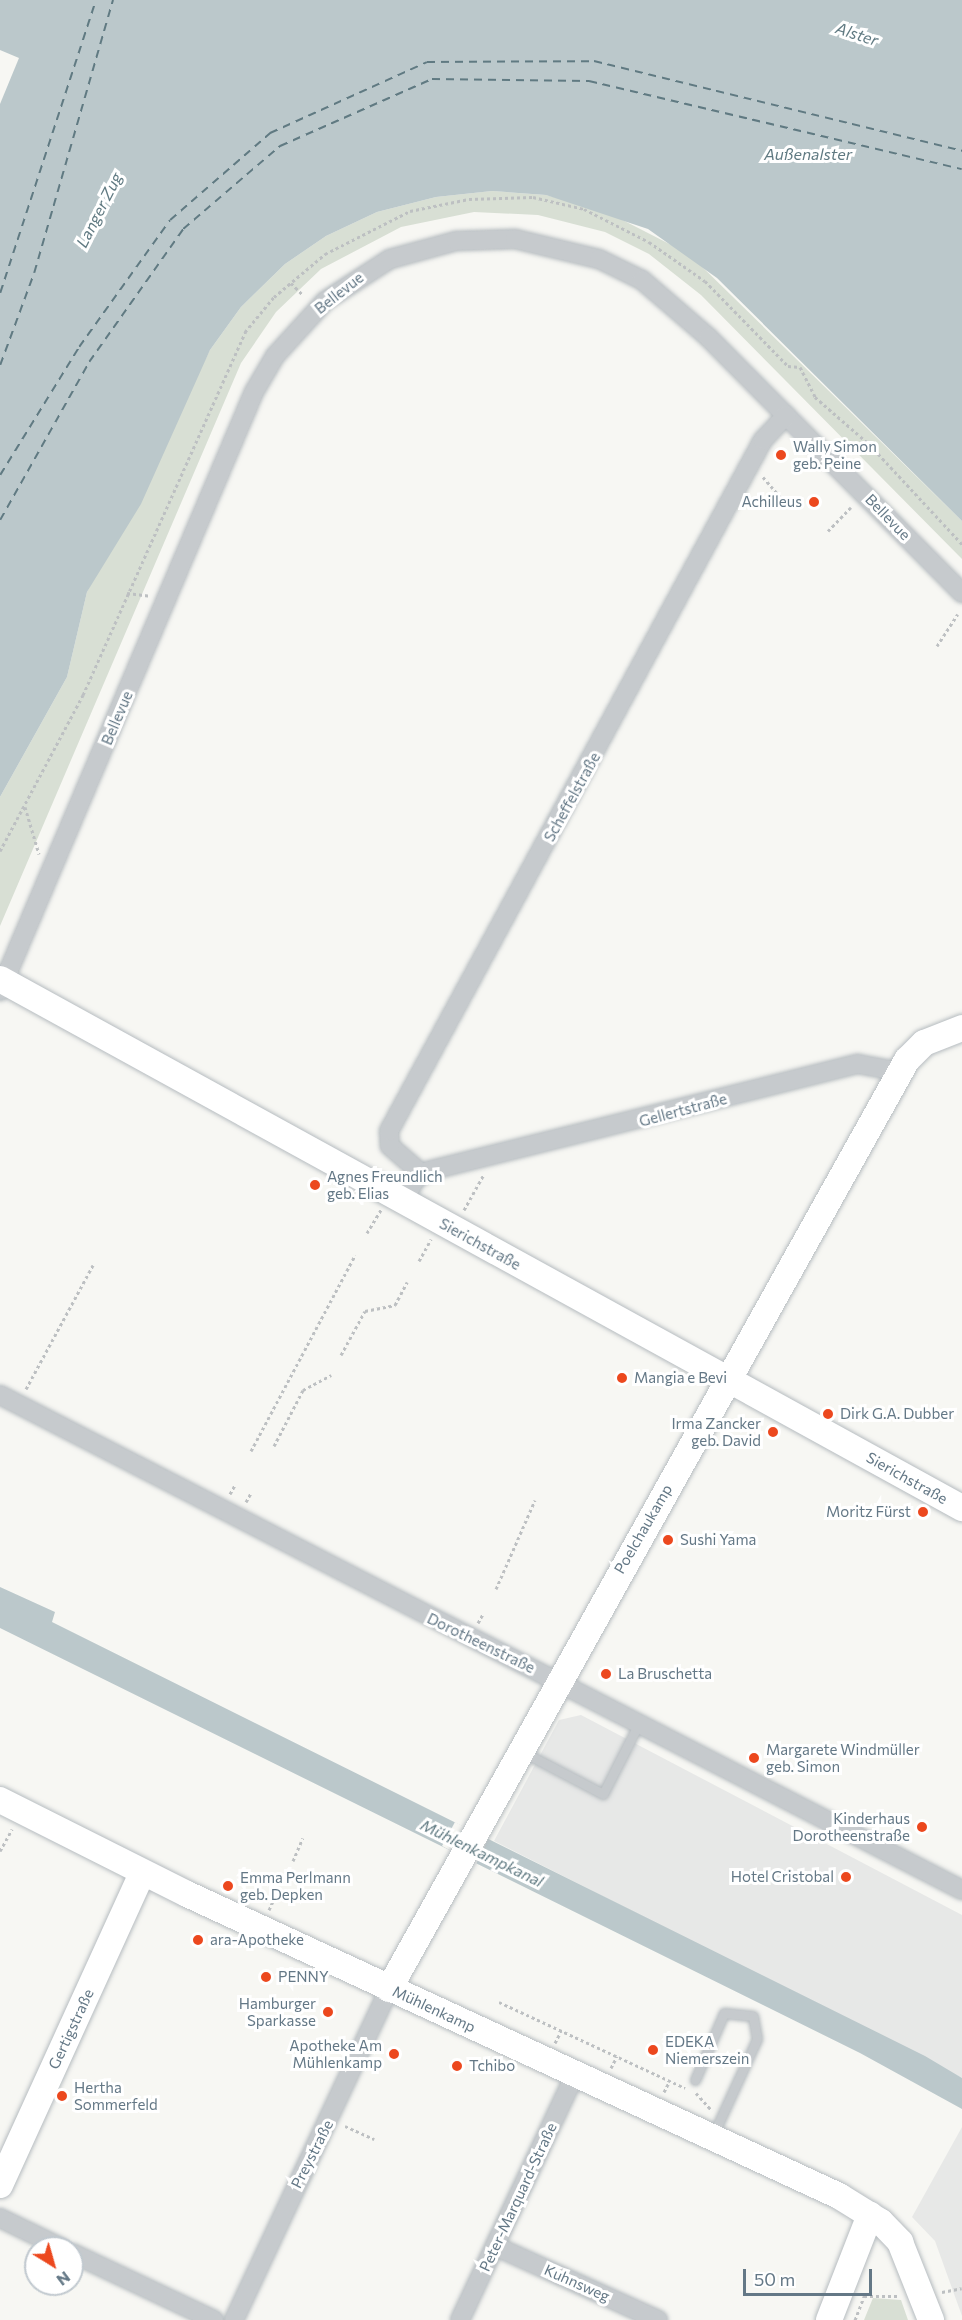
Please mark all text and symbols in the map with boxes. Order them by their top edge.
water label: Alster [833,18,881,50]
water label: Außenalster [764,144,852,164]
water label: Langer Zug [72,169,126,251]
street label: Bellevue [311,268,367,318]
place label: Wally Simon geb. Peine [793,437,877,472]
marker: Wally Simon geb. Peine [774,448,788,462]
street label: Bellevue [862,490,914,544]
place label: Achilleus [741,493,802,511]
marker: Achilleus [807,495,821,509]
street label: Bellevue [98,688,136,748]
street label: Scheffelstraße [540,749,604,845]
street label: Gellertstraße [637,1090,729,1130]
place label: Agnes Freundlich geb. Elias [327,1167,443,1202]
marker: Agnes Freundlich geb. Elias [308,1178,322,1192]
street label: Sierichstraße [436,1214,524,1274]
place label: Mangia e Bevi [634,1369,727,1387]
marker: Mangia e Bevi [615,1371,629,1385]
place label: Dirk G.A. Dubber [840,1405,954,1423]
marker: Dirk G.A. Dubber [821,1407,835,1421]
place label: Irma Zancker geb. David [671,1414,761,1449]
marker: Irma Zancker geb. David [766,1425,780,1439]
street label: Sierichstraße [863,1448,951,1508]
street label: Poelchaukamp [610,1481,676,1577]
place label: Moritz Fürst [826,1503,911,1521]
marker: Moritz Fürst [916,1505,930,1519]
place label: Sushi Yama [680,1531,756,1549]
marker: Sushi Yama [661,1533,675,1547]
street label: Dorotheenstraße [424,1609,538,1677]
place label: La Bruschetta [618,1665,712,1683]
marker: La Bruschetta [599,1667,613,1681]
place label: Margarete Windmüller geb. Simon [766,1740,920,1775]
marker: Margarete Windmüller geb. Simon [747,1751,761,1765]
place label: Kinderhaus Dorotheenstraße [793,1809,910,1844]
water label: Mühlenkampkanal [418,1815,546,1891]
marker: Kinderhaus Dorotheenstraße [915,1820,929,1834]
place label: Emma Perlmann geb. Depken [240,1868,351,1903]
place label: Hotel Cristobal [731,1868,834,1886]
marker: Hotel Cristobal [839,1870,853,1884]
marker: Emma Perlmann geb. Depken [221,1879,235,1893]
place label: ara-Apotheke [210,1931,304,1949]
marker: ara-Apotheke [191,1933,205,1947]
place label: PENNY [278,1968,329,1986]
marker: PENNY [259,1970,273,1984]
street label: Mühlenkamp [390,1982,478,2036]
street label: Gertigstraße [45,1986,97,2072]
place label: Hamburger Sparkasse [239,1994,316,2029]
marker: Hamburger Sparkasse [321,2005,335,2019]
place label: EDEKA Niemerszein [665,2032,749,2067]
place label: Apotheke Am Mühlenkamp [289,2036,382,2071]
marker: EDEKA Niemerszein [646,2043,660,2057]
marker: Apotheke Am Mühlenkamp [387,2047,401,2061]
place label: Tchibo [469,2057,515,2075]
marker: Tchibo [450,2059,464,2073]
place label: Hertha Sommerfeld [74,2078,158,2113]
marker: Hertha Sommerfeld [55,2089,69,2103]
street label: Preystraße [287,2117,337,2191]
street label: Peter-Marquard-Straße [476,2120,560,2274]
north arrow [24,2236,84,2296]
scale bar [746,2257,875,2295]
street label: Kuhnsweg [541,2261,613,2305]
text: N [53,2268,74,2290]
text: 50 m [754,2268,795,2290]

